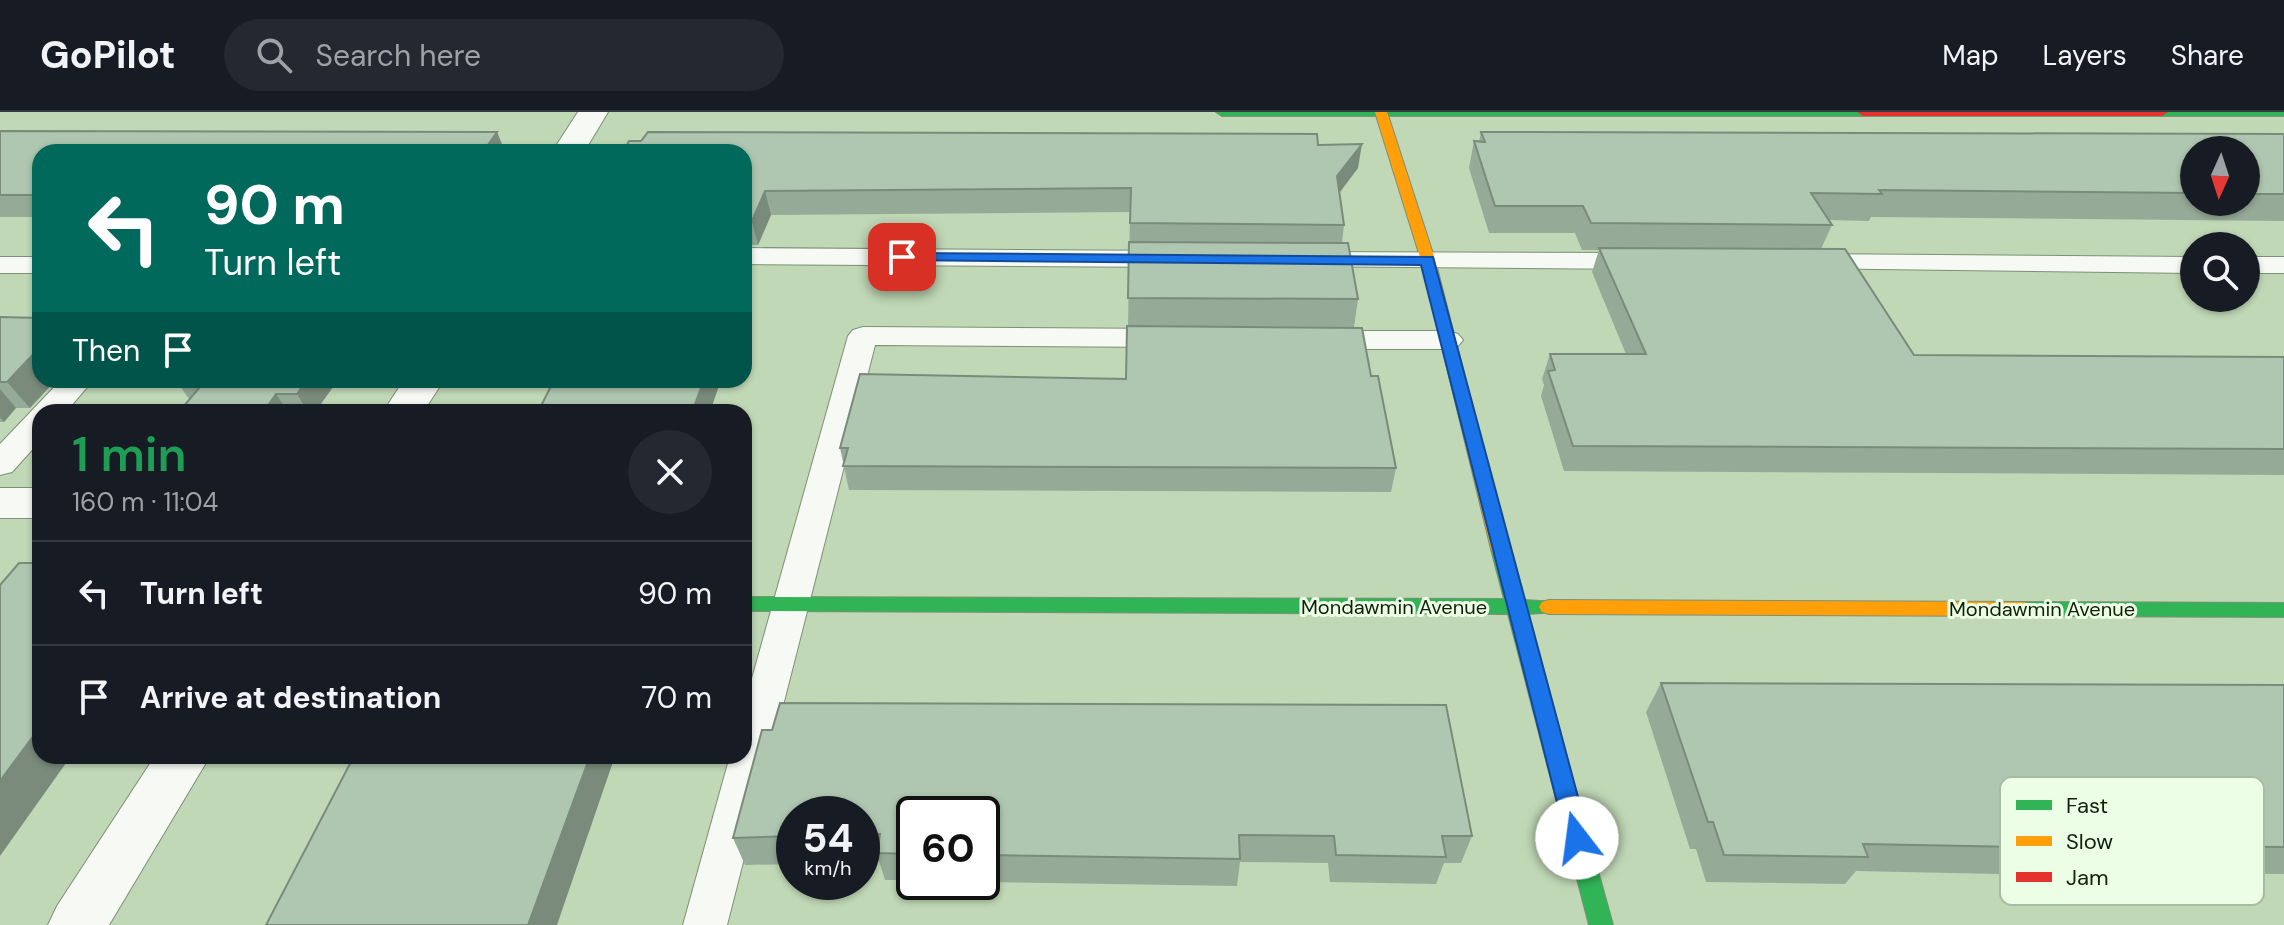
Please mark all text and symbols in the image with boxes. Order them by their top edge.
search box [224,19,784,91]
text: GoPilot [40,30,176,80]
icon: search [252,33,296,77]
text: Search here [316,36,481,75]
text: Map [1942,37,1999,74]
text: Layers [2043,37,2127,74]
text: Share [2171,37,2244,74]
north arrow [2180,136,2260,216]
map controls [2180,136,2260,312]
text: 90 m [204,168,345,241]
icon: left [72,176,176,280]
pin [868,223,936,291]
button: search [2180,232,2260,312]
icon: arrive [880,235,924,279]
text: Turn left [204,239,341,286]
icon: arrive [156,328,200,372]
text: Then [72,331,140,370]
text: 1 min [72,423,187,486]
button: close [628,430,712,514]
text: 160 m · 11:04 [72,485,218,519]
icon: left [72,571,116,615]
text: Turn left [140,574,263,613]
text: 90 m [638,574,712,613]
street label: Mondawmin Avenue [1301,594,1487,620]
street label: Mondawmin Avenue [1949,596,2135,622]
icon: arrive [72,675,116,719]
text: Arrive at destination [140,678,441,717]
text: 70 m [641,678,712,717]
legend [2000,777,2264,905]
text: Fast [2066,791,2108,820]
speed limit sign: 60 [896,796,1000,900]
position arrow [1535,796,1619,880]
text: 54 [803,812,853,864]
text: Slow [2066,827,2113,856]
text: km/h [804,855,852,881]
text: Jam [2066,863,2109,892]

